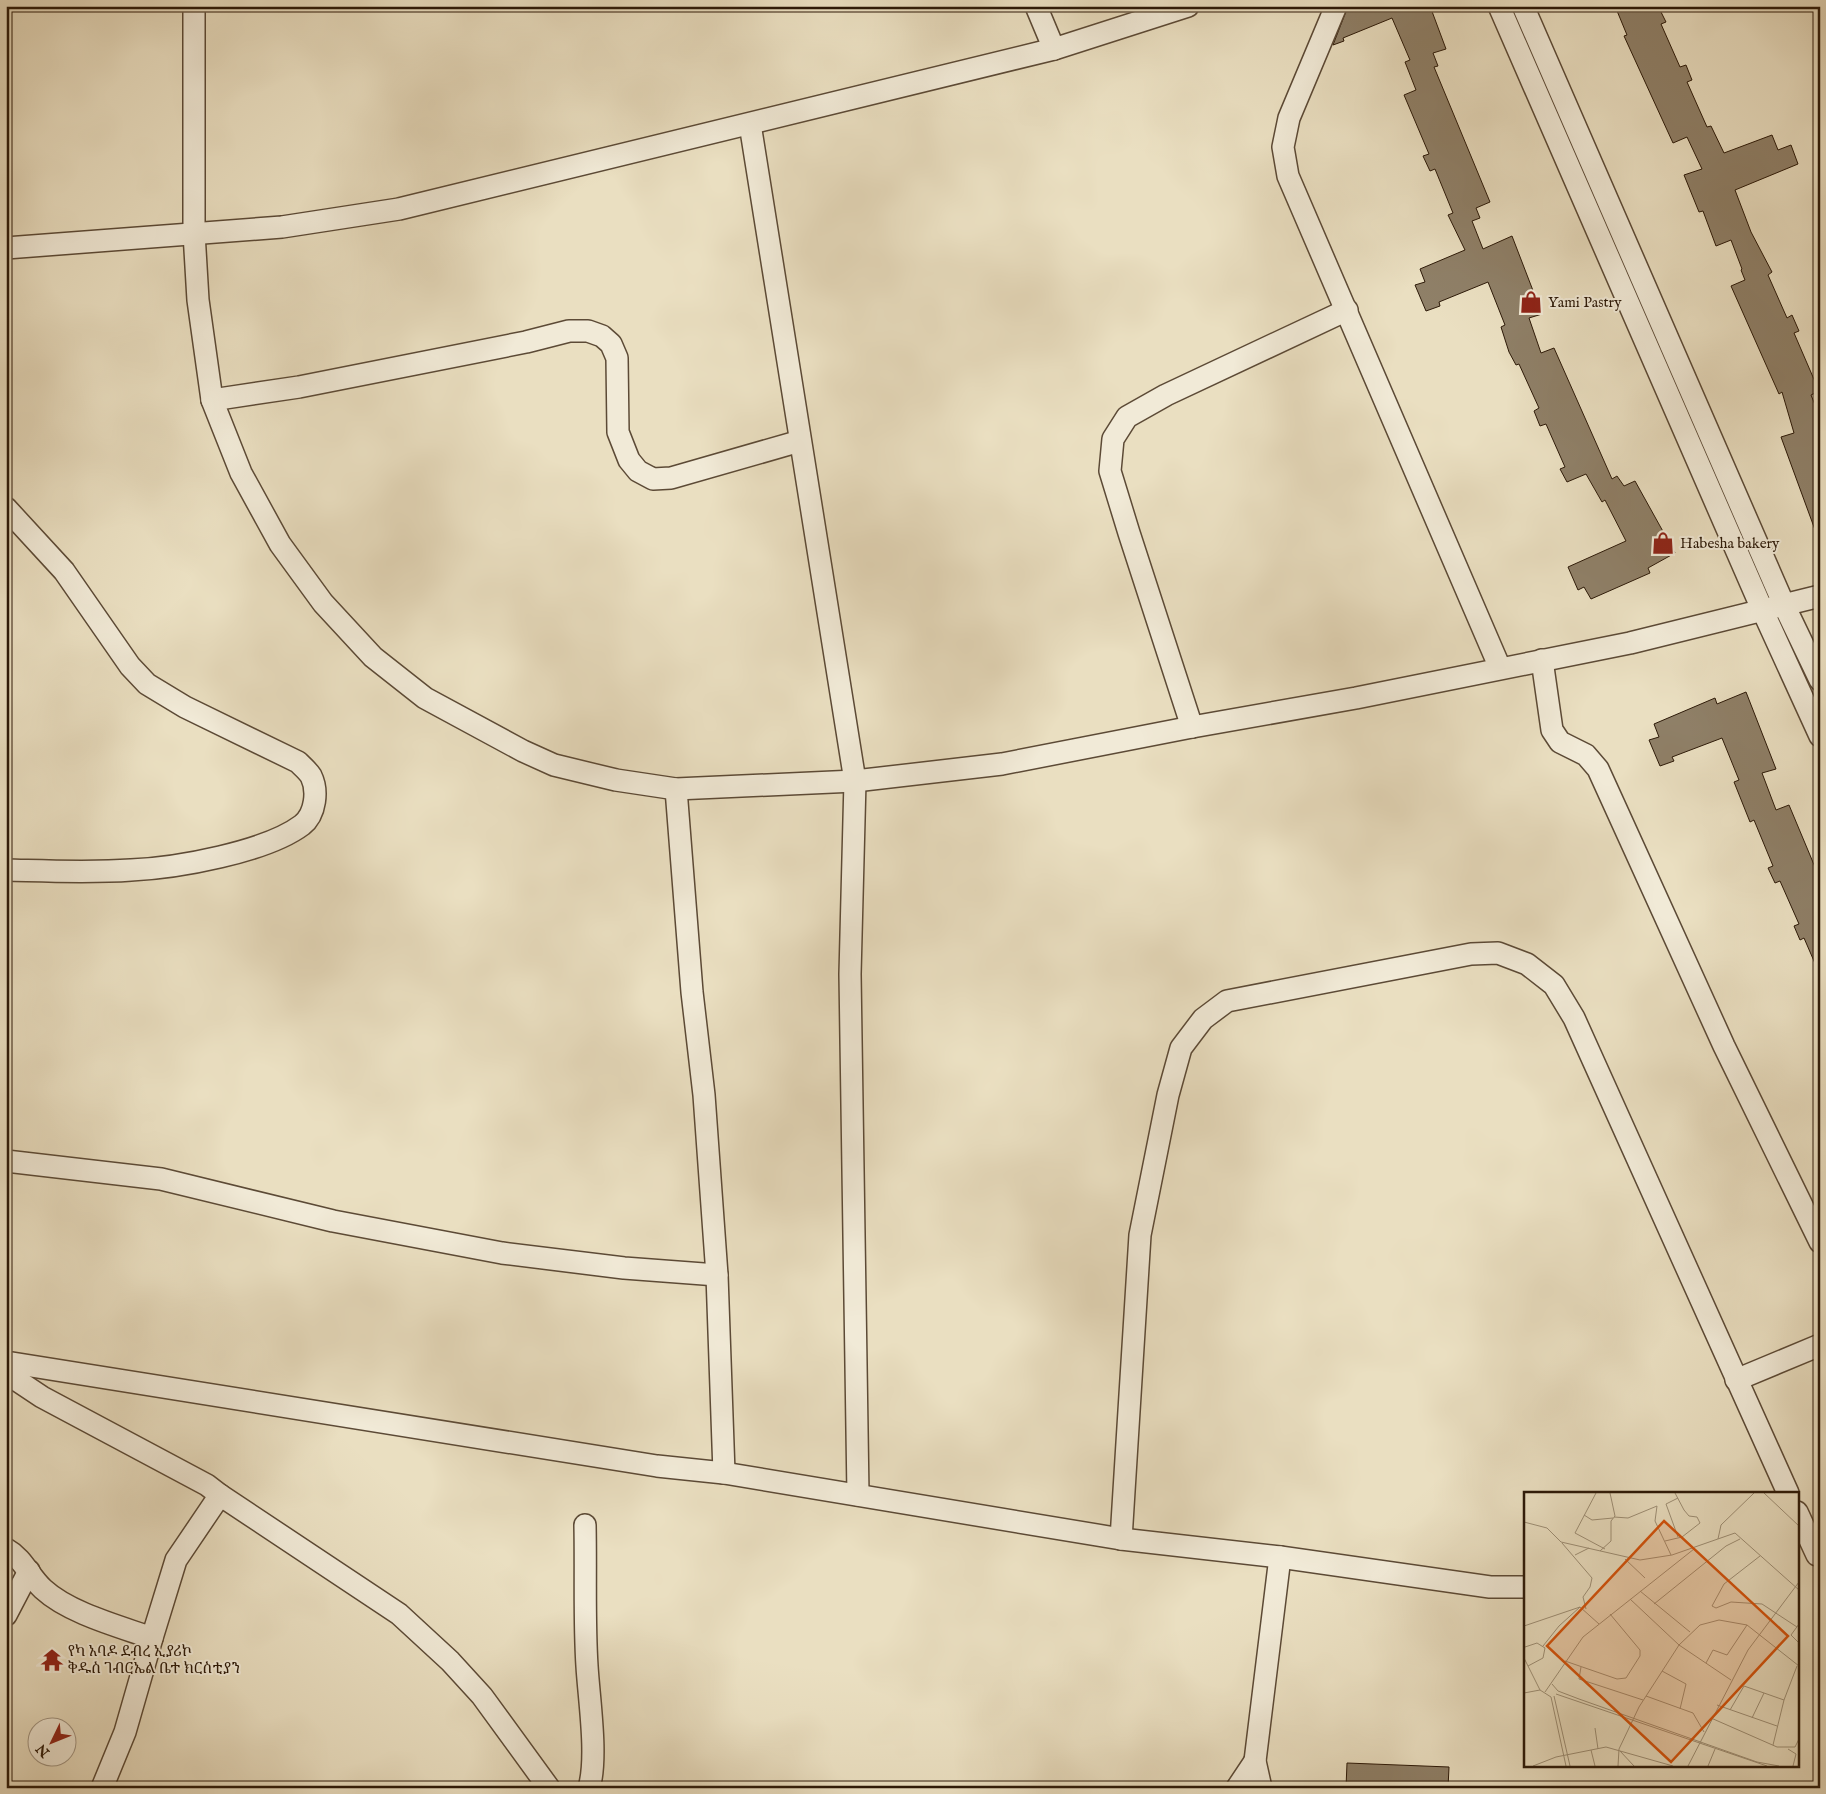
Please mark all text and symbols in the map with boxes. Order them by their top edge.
shop icon: Yami Pastry [1518,289,1544,315]
place label: Yami Pastry [1548,293,1622,312]
shop icon: Habesha bakery [1650,530,1676,556]
place label: Habesha bakery [1680,534,1780,553]
inset map [1524,1492,1798,1766]
place label: የካ አባዶ ደብረ ኢያሪኮ ቅዱስ ገብርኤል ቤተ ክርስቲያን [68,1642,240,1678]
temple icon: የካ አባዶ ደብረ ኢያሪኮ ቅዱስ ገብርኤል ቤተ ክርስቲያን [39,1647,65,1673]
north arrow [28,1716,78,1766]
text: N [33,1740,55,1761]

